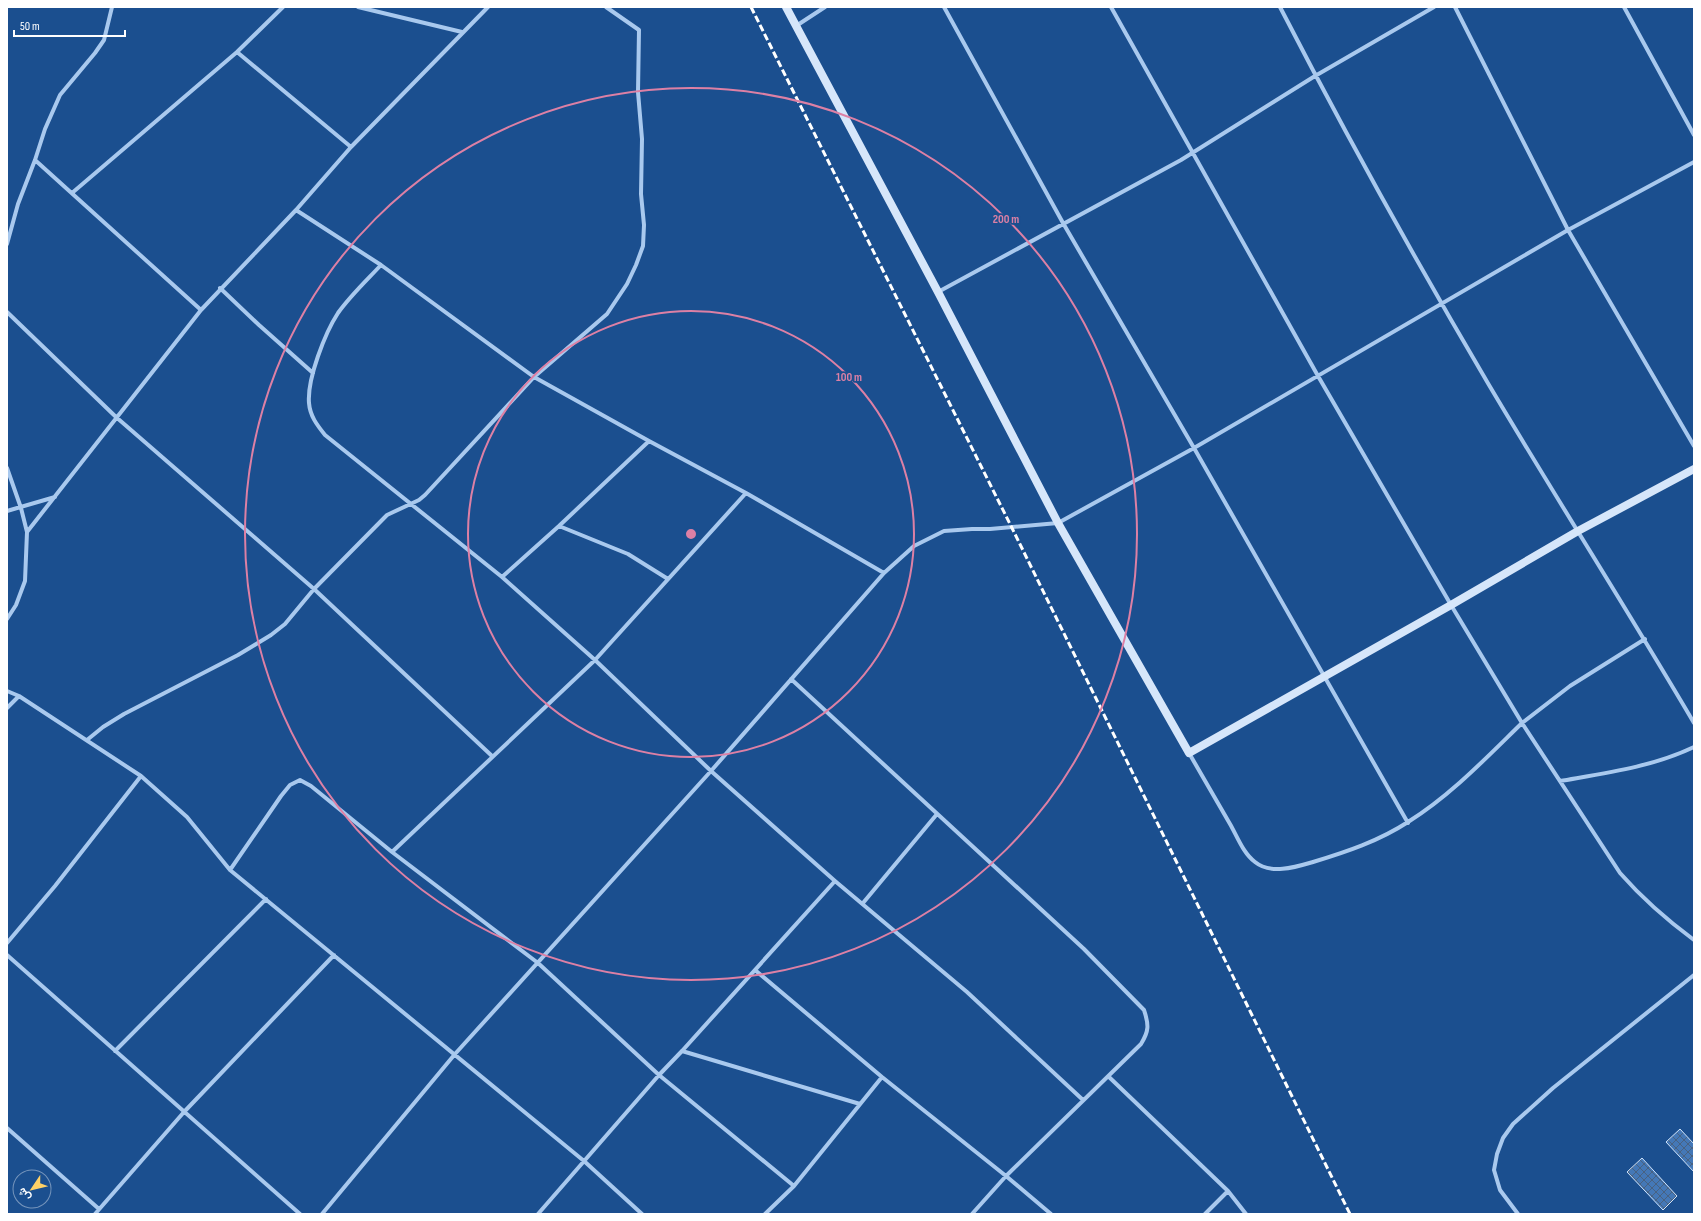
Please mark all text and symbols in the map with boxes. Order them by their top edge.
scale bar [14,12,125,38]
text: 50 m [20,19,40,34]
text: 200 m [993,212,1019,227]
text: 100 m [836,370,862,385]
centre of rings [684,527,698,541]
north arrow [12,1169,52,1209]
text: ش [15,1185,33,1204]

